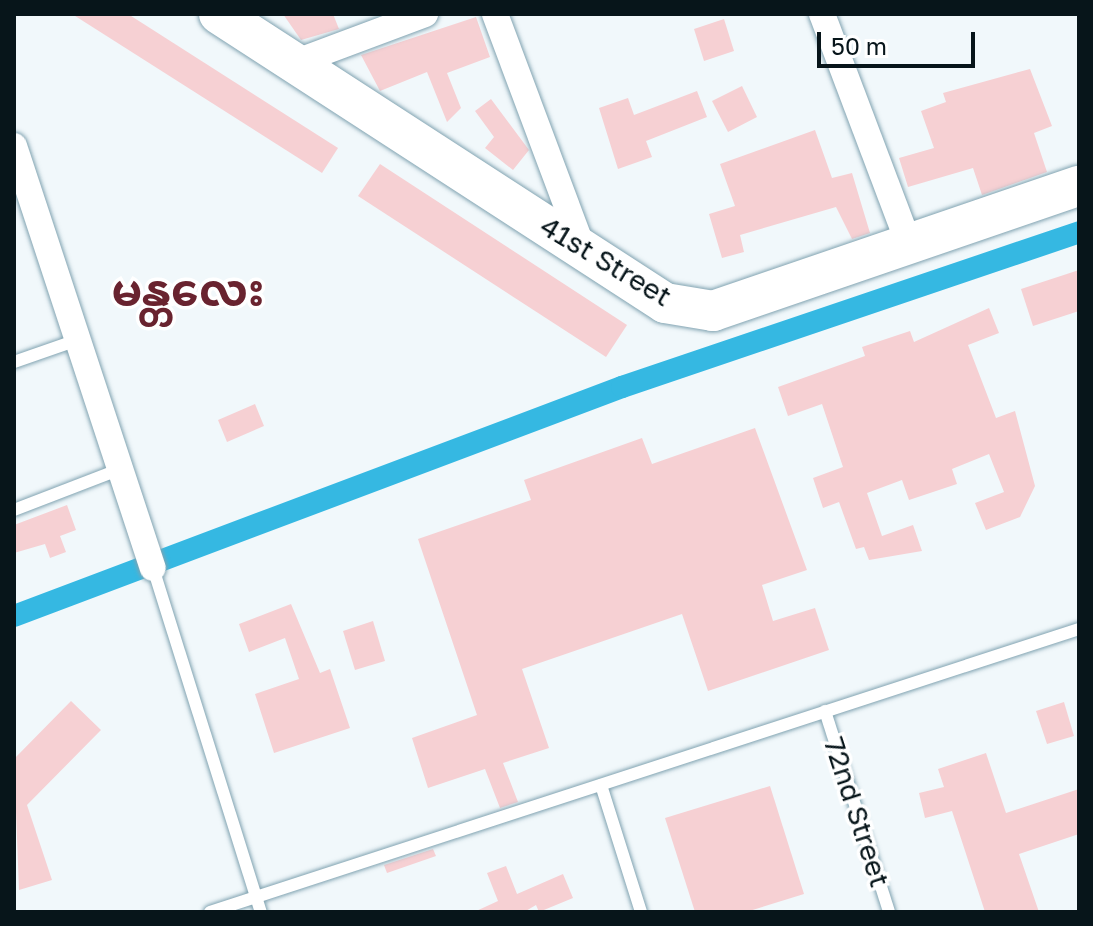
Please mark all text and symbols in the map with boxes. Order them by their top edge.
scale bar [821,16,979,66]
text: 50 m [831,31,887,60]
street label: 41st Street [535,209,677,313]
district label: မန္တလေး [111,264,265,316]
street label: 72nd Street [817,733,897,891]

